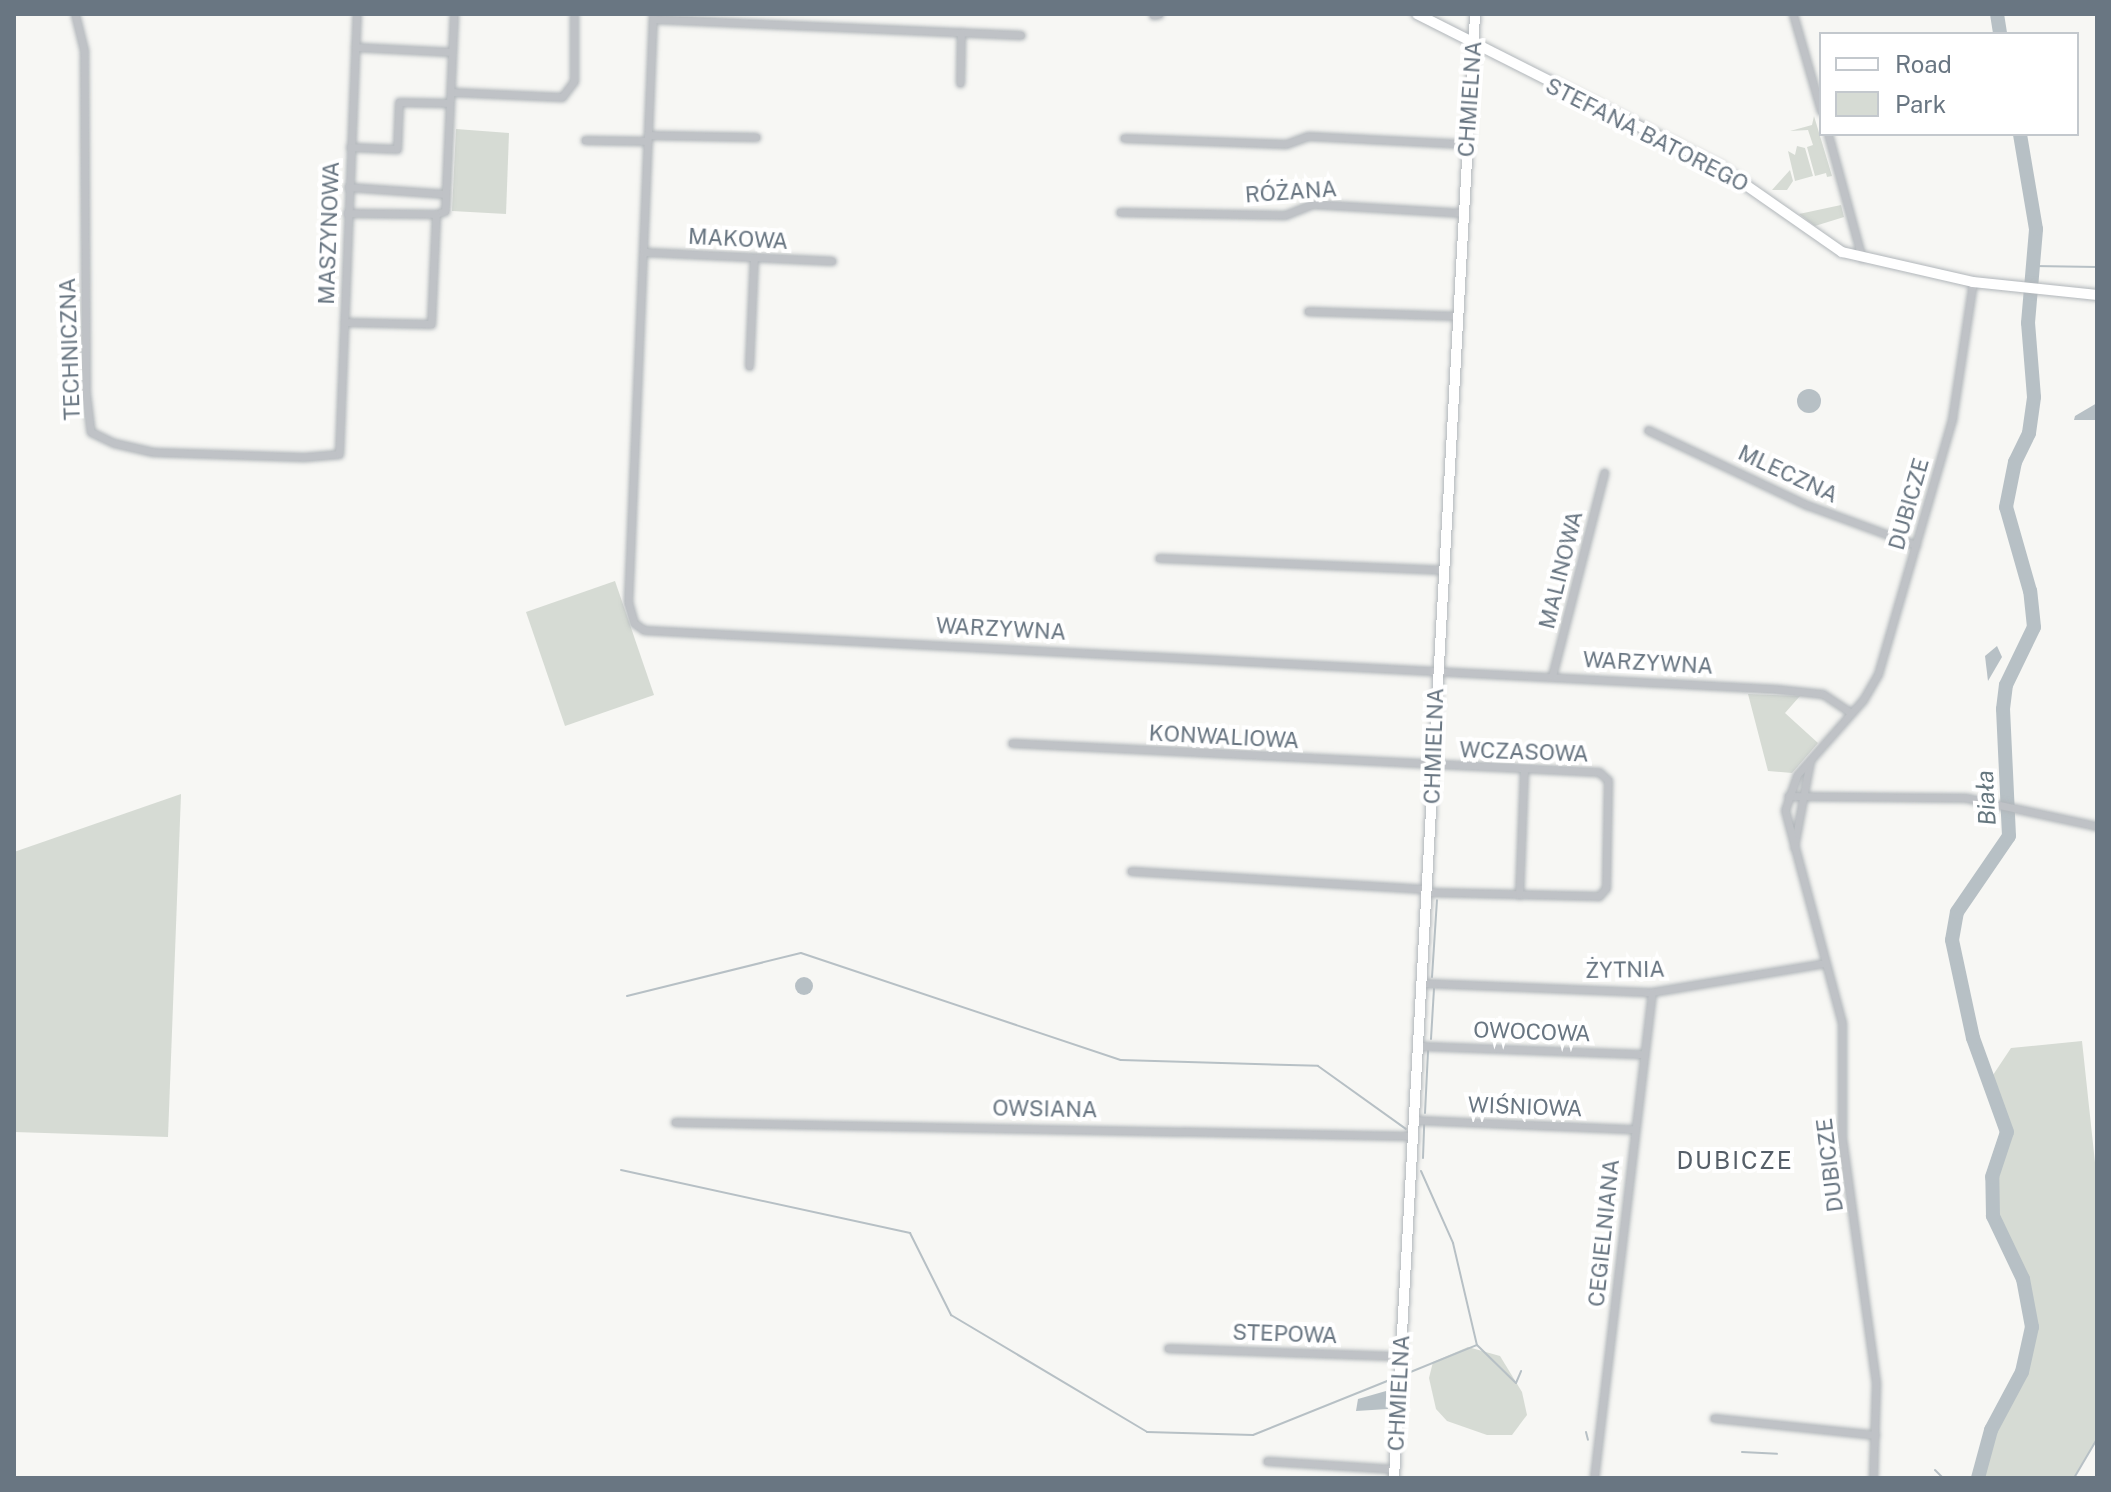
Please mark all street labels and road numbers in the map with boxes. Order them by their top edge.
street label: CHMIELNA [1453,40,1487,158]
street label: STEFANA BATOREGO [1541,72,1753,198]
street label: MASZYNOWA [313,161,345,305]
street label: RÓŻANA [1244,176,1338,208]
street label: MAKOWA [687,223,789,255]
street label: TECHNICZNA [54,277,86,421]
street label: MLECZNA [1734,439,1842,509]
street label: DUBICZE [1883,455,1935,553]
street label: MALINOWA [1534,508,1588,632]
street label: WARZYWNA [935,612,1067,646]
street label: WARZYWNA [1582,646,1714,680]
street label: CHMIELNA [1419,687,1449,805]
street label: KONWALIOWA [1148,720,1300,754]
street label: WCZASOWA [1459,737,1589,767]
street label: ŻYTNIA [1585,956,1665,984]
street label: OWOCOWA [1473,1017,1591,1047]
street label: WIŚNIOWA [1467,1092,1583,1122]
street label: OWSIANA [992,1095,1098,1123]
street label: DUBICZE [1811,1117,1849,1213]
street label: CEGIELNIANA [1583,1158,1625,1308]
street label: STEPOWA [1232,1319,1338,1349]
street label: CHMIELNA [1383,1334,1415,1452]

